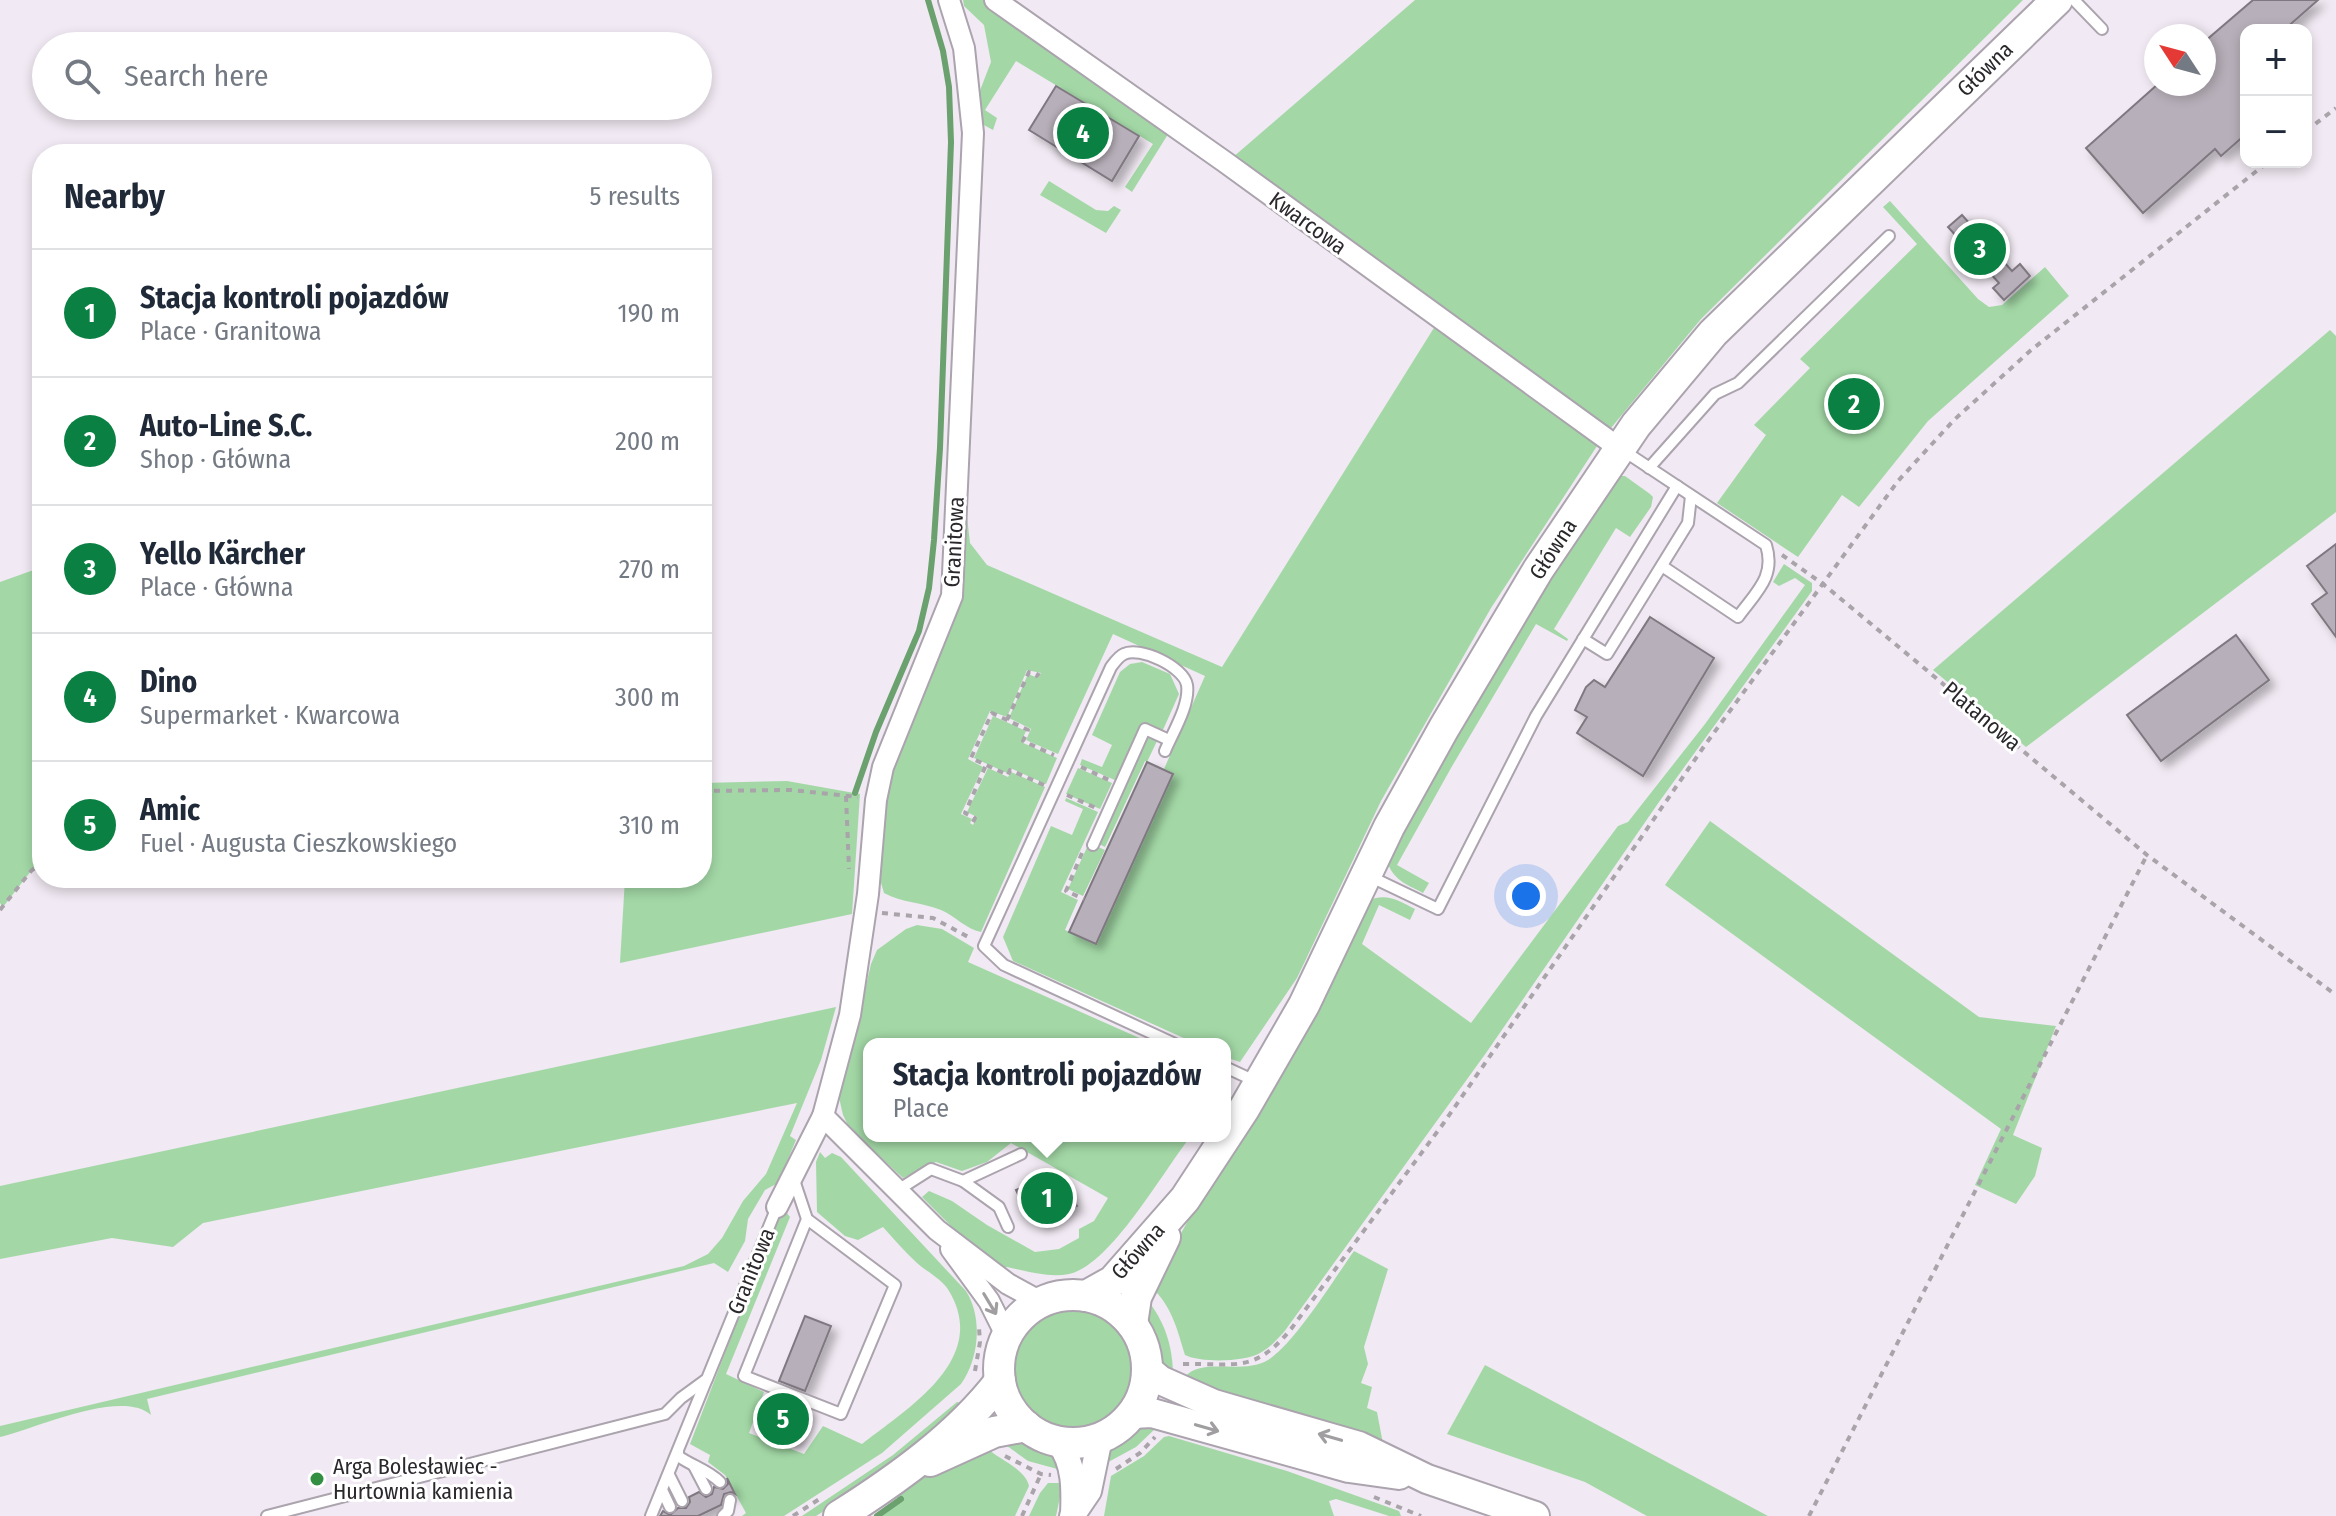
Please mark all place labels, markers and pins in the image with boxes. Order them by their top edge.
pin: 4 [1057,103,1109,163]
pin: 3 [1954,219,2006,279]
pin: 2 [1828,374,1880,434]
pin: 1 [1021,1168,1073,1228]
pin: 5 [757,1389,809,1449]
place label: Arga Bolesławiec - Hurtownia kamienia [333,1453,513,1505]
marker: Arga Bolesławiec - Hurtownia kamienia [308,1470,326,1488]

